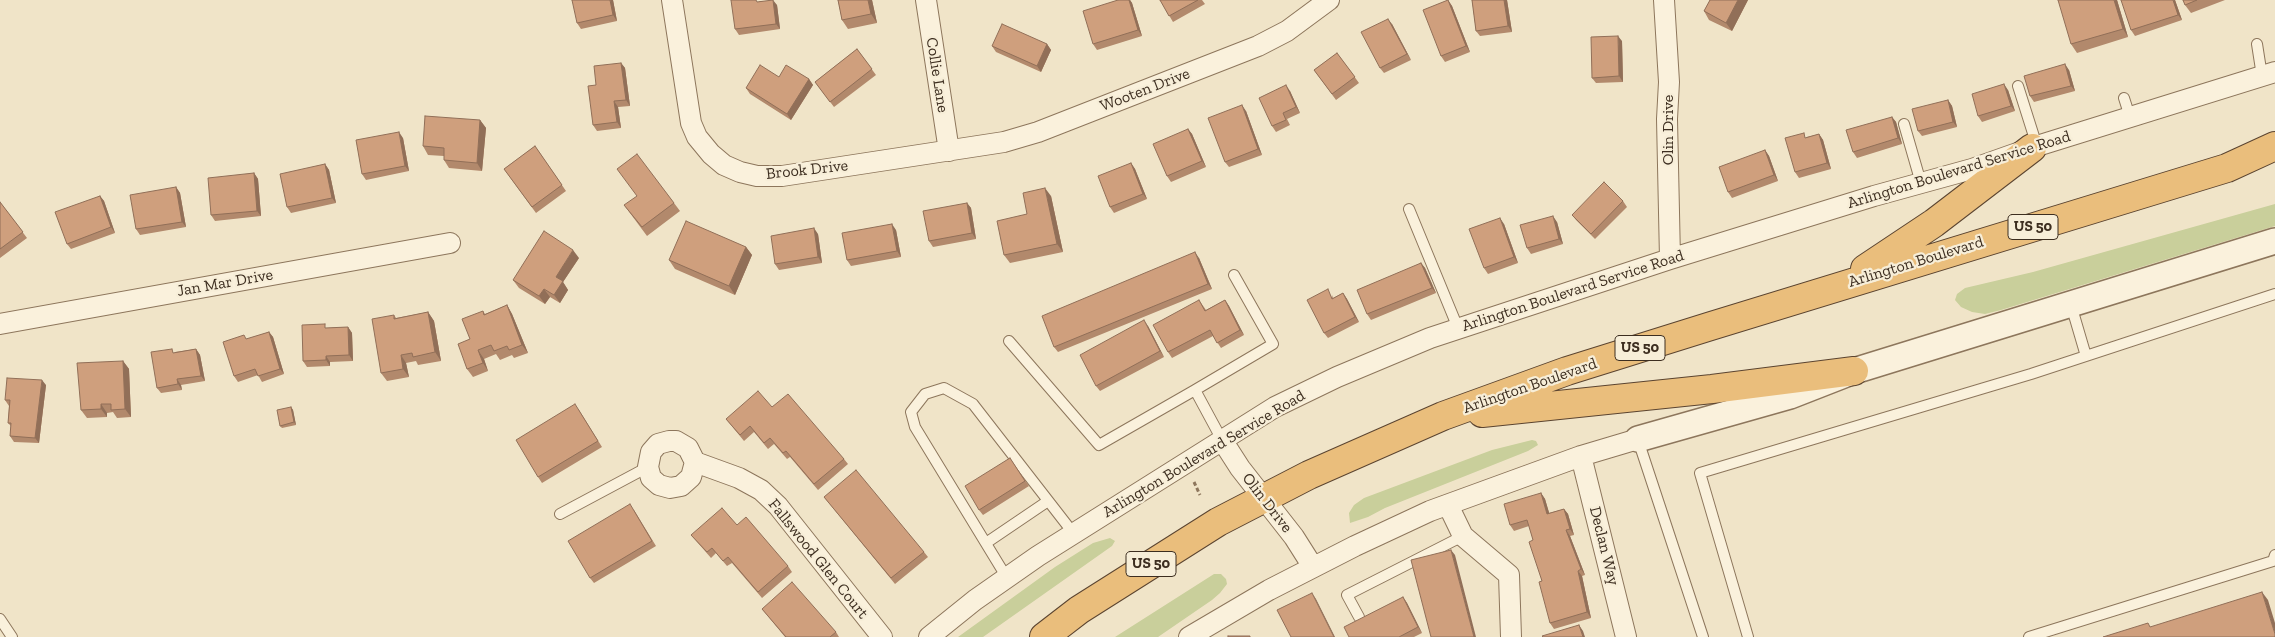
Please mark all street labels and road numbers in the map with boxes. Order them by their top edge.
street label: Collie Lane [922,36,952,114]
street label: Wooten Drive [1097,64,1193,116]
street label: Olin Drive [1658,95,1678,165]
street label: Arlington Boulevard Service Road [1845,127,2073,213]
street label: Brook Drive [765,156,849,184]
road number: US 50 [2008,214,2058,240]
street label: Arlington Boulevard [1846,232,1986,292]
street label: Arlington Boulevard Service Road [1460,246,1686,336]
street label: Jan Mar Drive [176,265,274,301]
road number: US 50 [1615,336,1665,360]
street label: Arlington Boulevard [1461,354,1599,418]
street label: Arlington Boulevard Service Road [1100,386,1308,522]
street label: Olin Drive [1238,469,1296,537]
street label: Fallswood Glen Court [764,495,872,623]
street label: Declan Way [1585,504,1623,588]
road number: US 50 [1126,552,1176,576]

